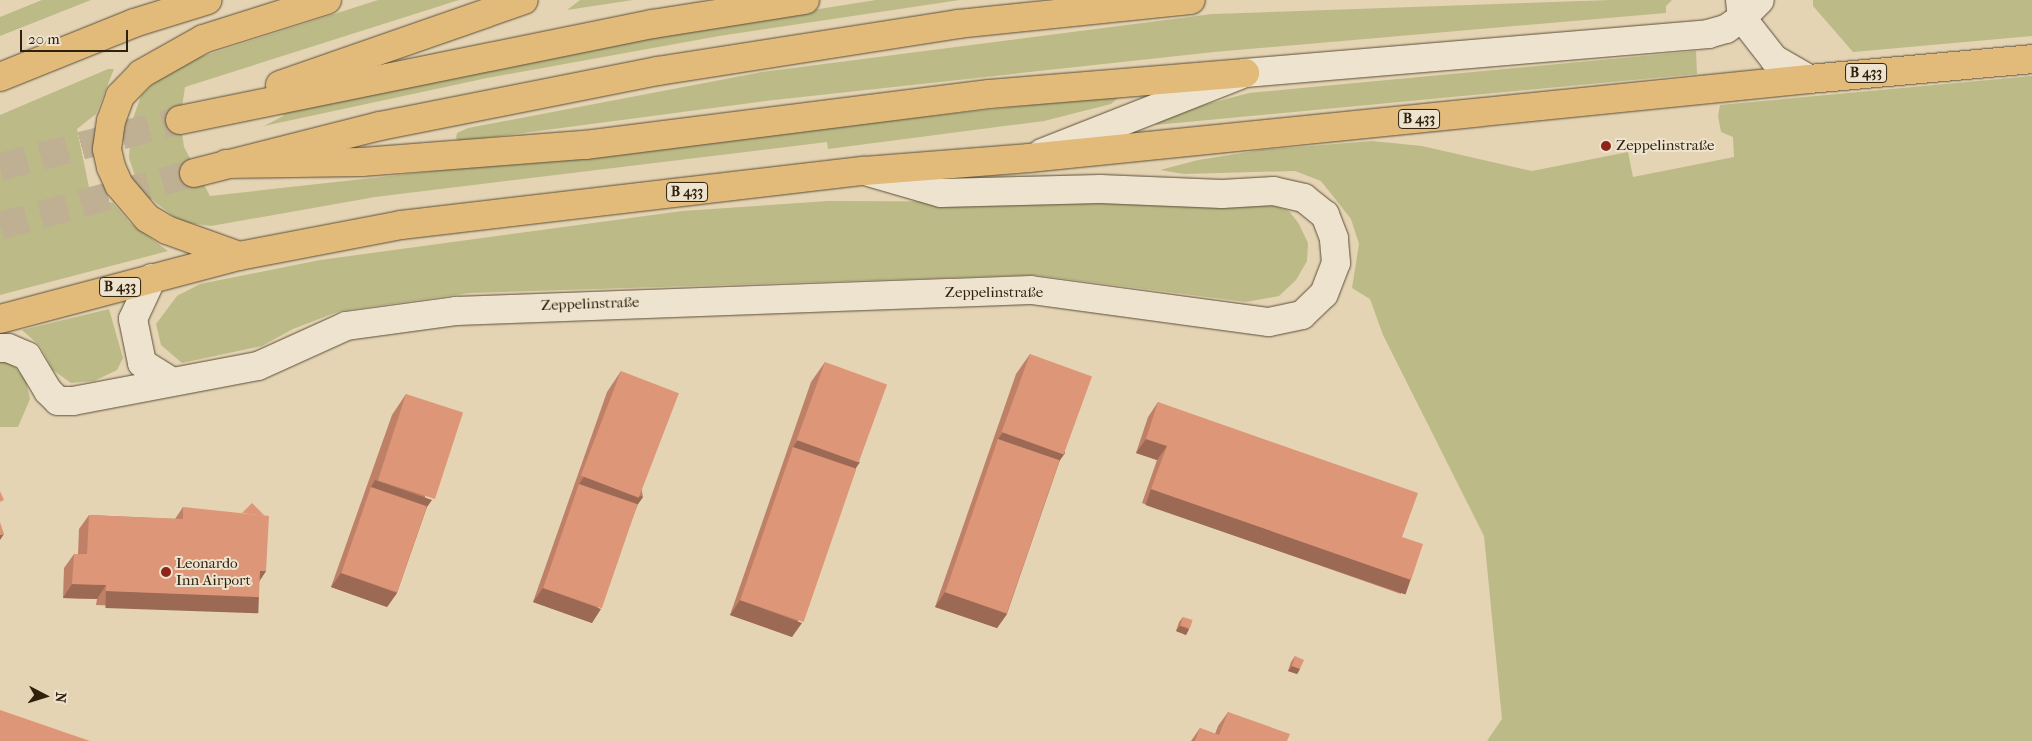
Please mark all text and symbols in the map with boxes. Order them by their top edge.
scale bar [22,20,130,52]
text: 20 m [28,30,60,48]
road number: B 433 [1845,62,1887,84]
road number: B 433 [1398,108,1440,130]
place label: Zeppelinstraße [1616,137,1714,155]
marker: Zeppelinstraße [1600,140,1612,152]
road number: B 433 [666,180,708,203]
road number: B 433 [99,276,141,298]
street label: Zeppelinstraße [945,284,1043,302]
street label: Zeppelinstraße [541,293,639,315]
place label: Leonardo Inn Airport [176,554,251,589]
marker: Leonardo Inn Airport [160,566,172,578]
north arrow [20,671,70,721]
text: N [52,691,69,703]

